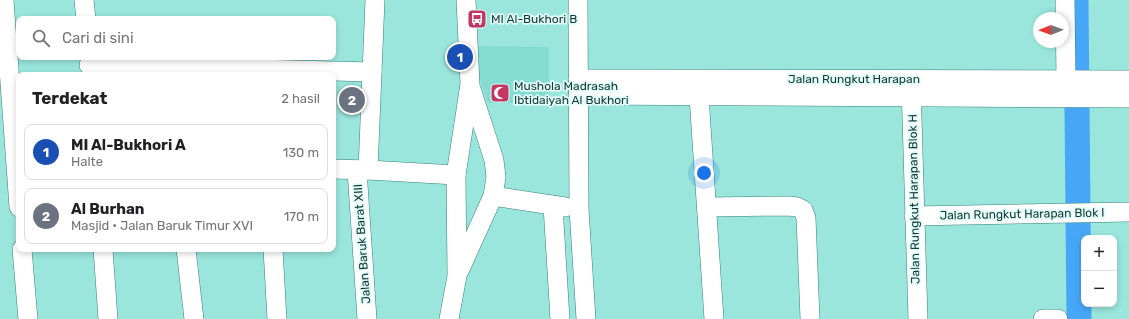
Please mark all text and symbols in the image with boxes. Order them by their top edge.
bus stop icon: MI Al-Bukhori B [466,8,488,30]
place label: MI Al-Bukhori B [491,12,577,26]
north arrow [1033,12,1069,48]
search box [16,16,336,60]
icon: search [30,27,52,49]
text: Cari di sini [62,29,134,47]
pin: 1 [447,42,473,72]
street label: Jalan Rungkut Harapan [788,72,920,86]
place label: Mushola Madrasah Ibtidaiyah Al Bukhori [514,79,629,107]
mosque icon: Mushola Madrasah Ibtidaiyah Al Bukhori [489,82,511,104]
pin: 2 [339,85,365,115]
text: Terdekat [32,88,107,108]
text: 2 hasil [281,91,320,106]
street label: Jalan Rungkut Harapan Blok H [906,114,922,284]
text: MI Al-Bukhori A [71,136,186,154]
text: 1 [43,145,49,160]
text: 130 m [283,145,319,160]
text: Halte [71,154,103,169]
your location [694,163,714,183]
street label: Jalan Baruk Barat XIII [351,184,373,304]
text: Al Burhan [71,200,144,218]
street label: Jalan Rungkut Harapan Blok I [939,206,1105,222]
text: 2 [42,209,50,224]
text: 170 m [284,209,319,224]
text: Masjid · Jalan Baruk Timur XVI [71,218,253,233]
map controls [1081,235,1117,307]
button: + [1081,235,1117,271]
button: − [1081,271,1117,307]

